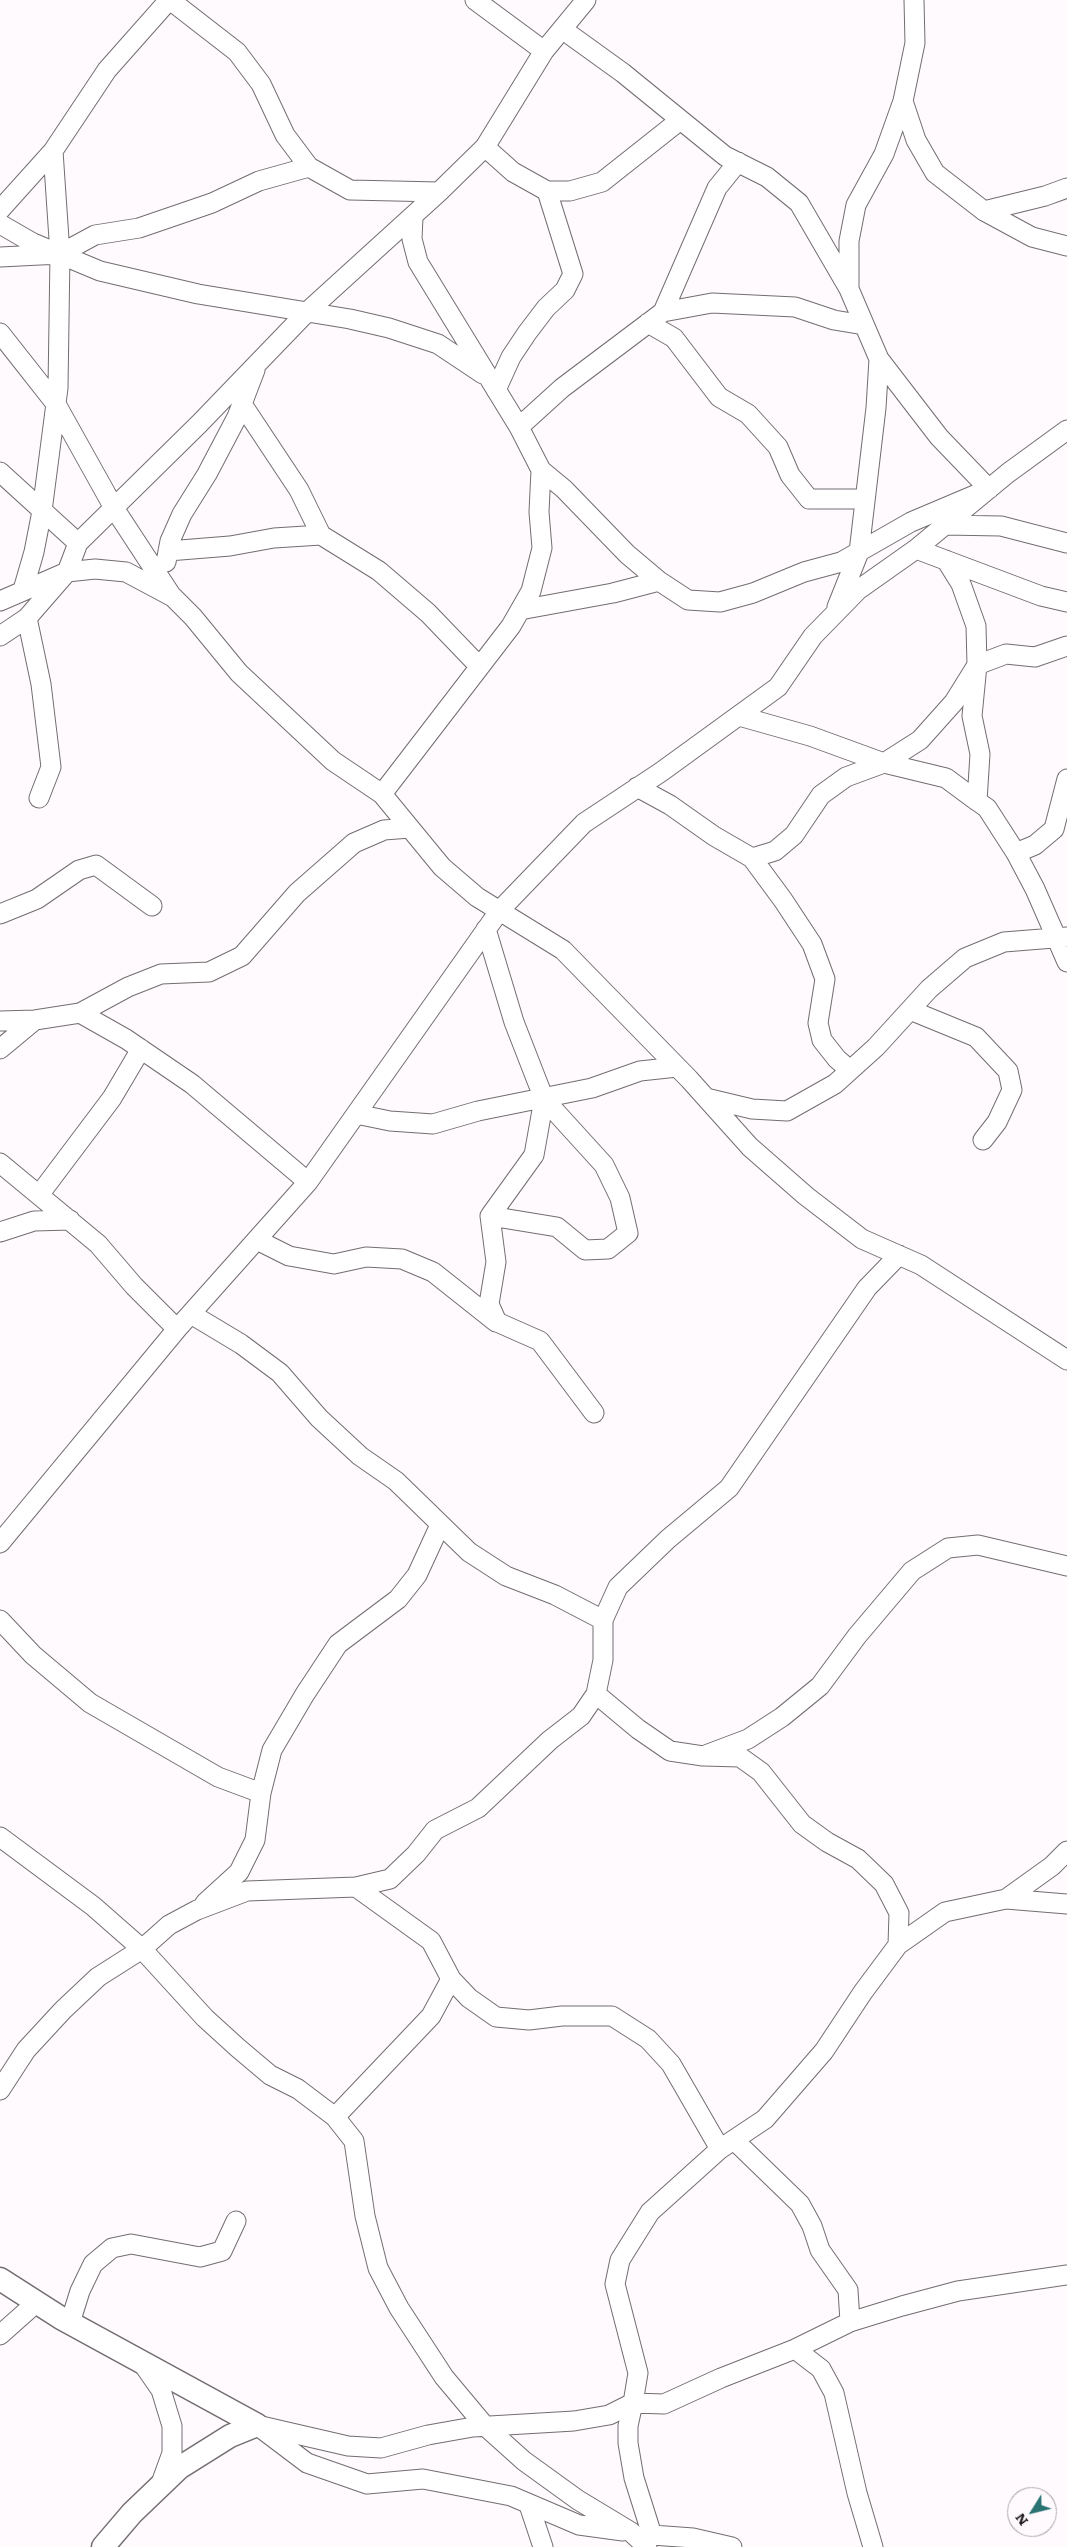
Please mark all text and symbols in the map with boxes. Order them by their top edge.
north arrow [1007,2487,1057,2537]
text: N [1009,2510,1032,2531]

